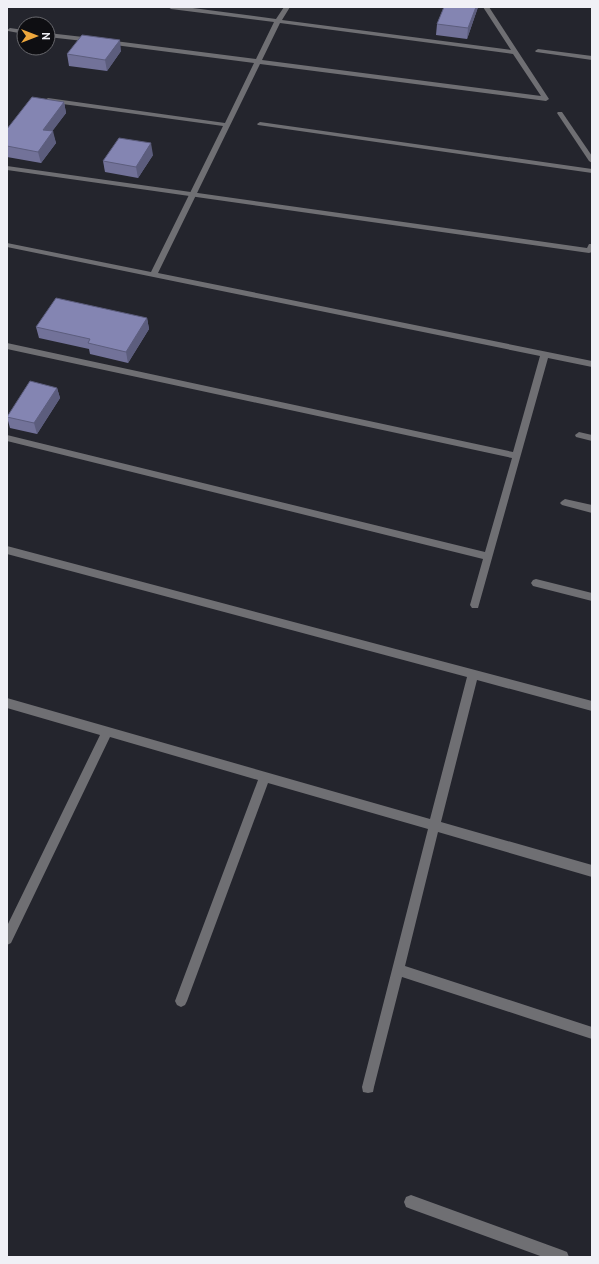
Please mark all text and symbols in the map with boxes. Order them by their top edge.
north arrow [16,16,56,56]
text: N [40,32,52,40]

